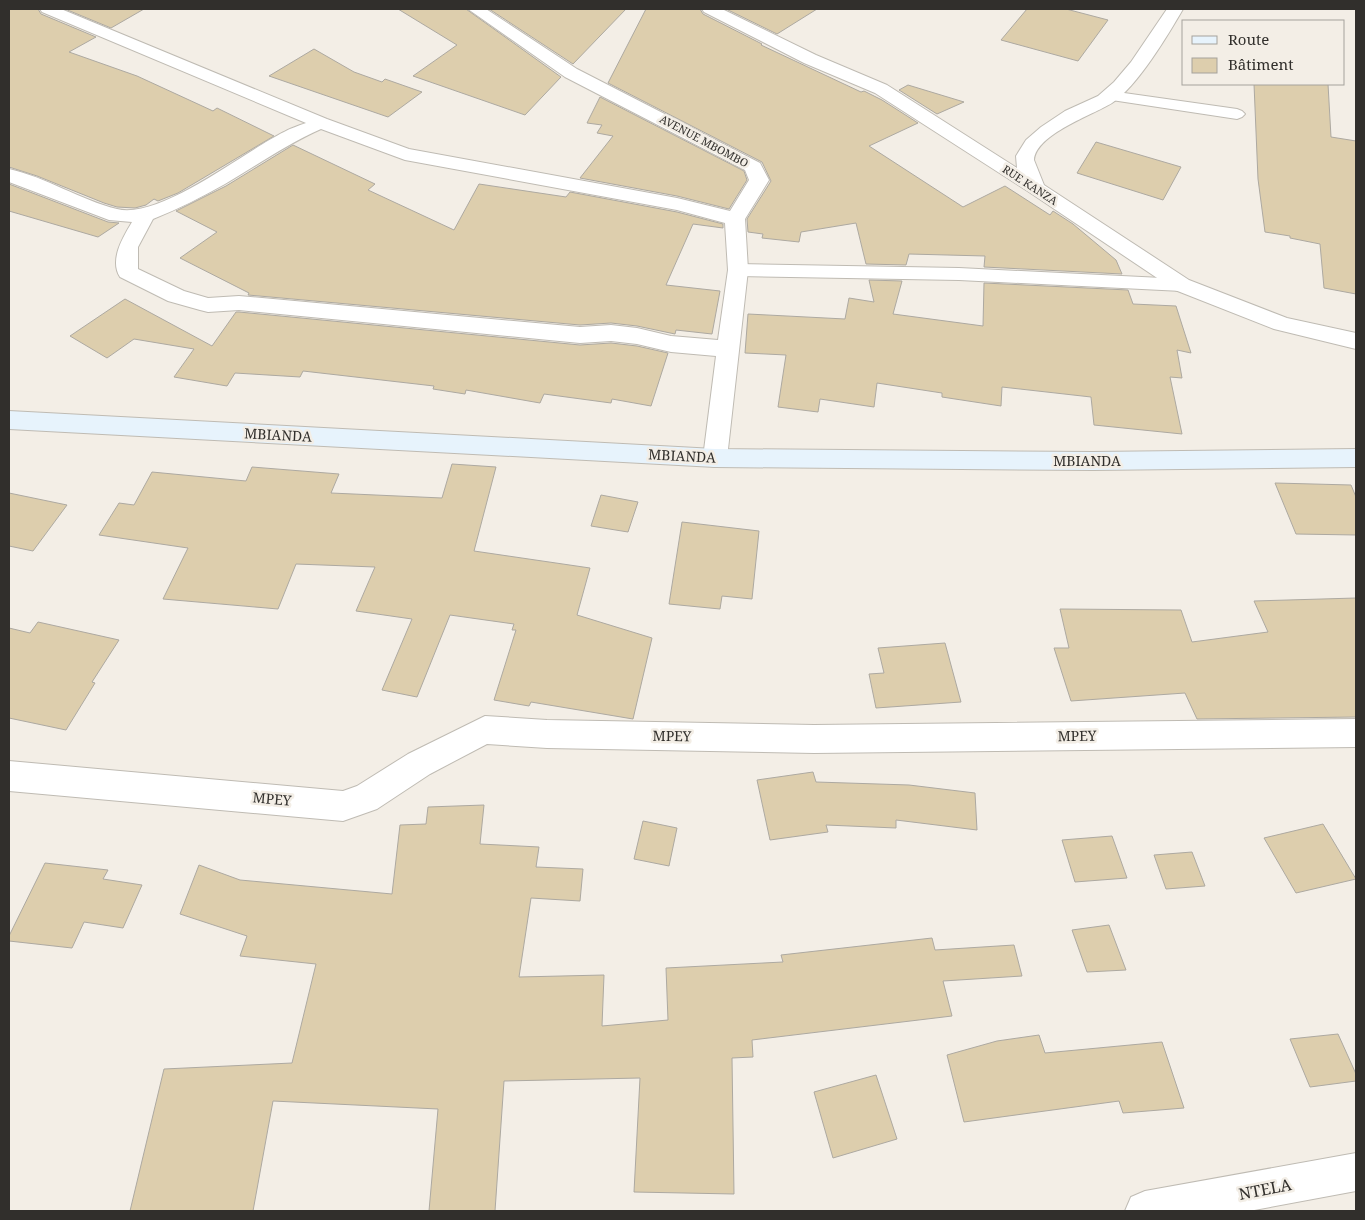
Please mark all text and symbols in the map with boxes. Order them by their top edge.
legend [1182,20,1345,85]
text: Route [1228,29,1269,49]
text: Bâtiment [1228,54,1294,74]
street label: AVENUE MBOMBO [657,111,751,170]
street label: RUE KANZA [1000,161,1061,208]
street label: MBIANDA [244,423,312,446]
street label: MBIANDA [648,444,716,467]
street label: MBIANDA [1053,451,1121,470]
street label: MPEY [652,726,692,745]
street label: MPEY [1057,726,1097,745]
street label: MPEY [252,787,292,810]
street label: NTELA [1237,1173,1294,1205]

